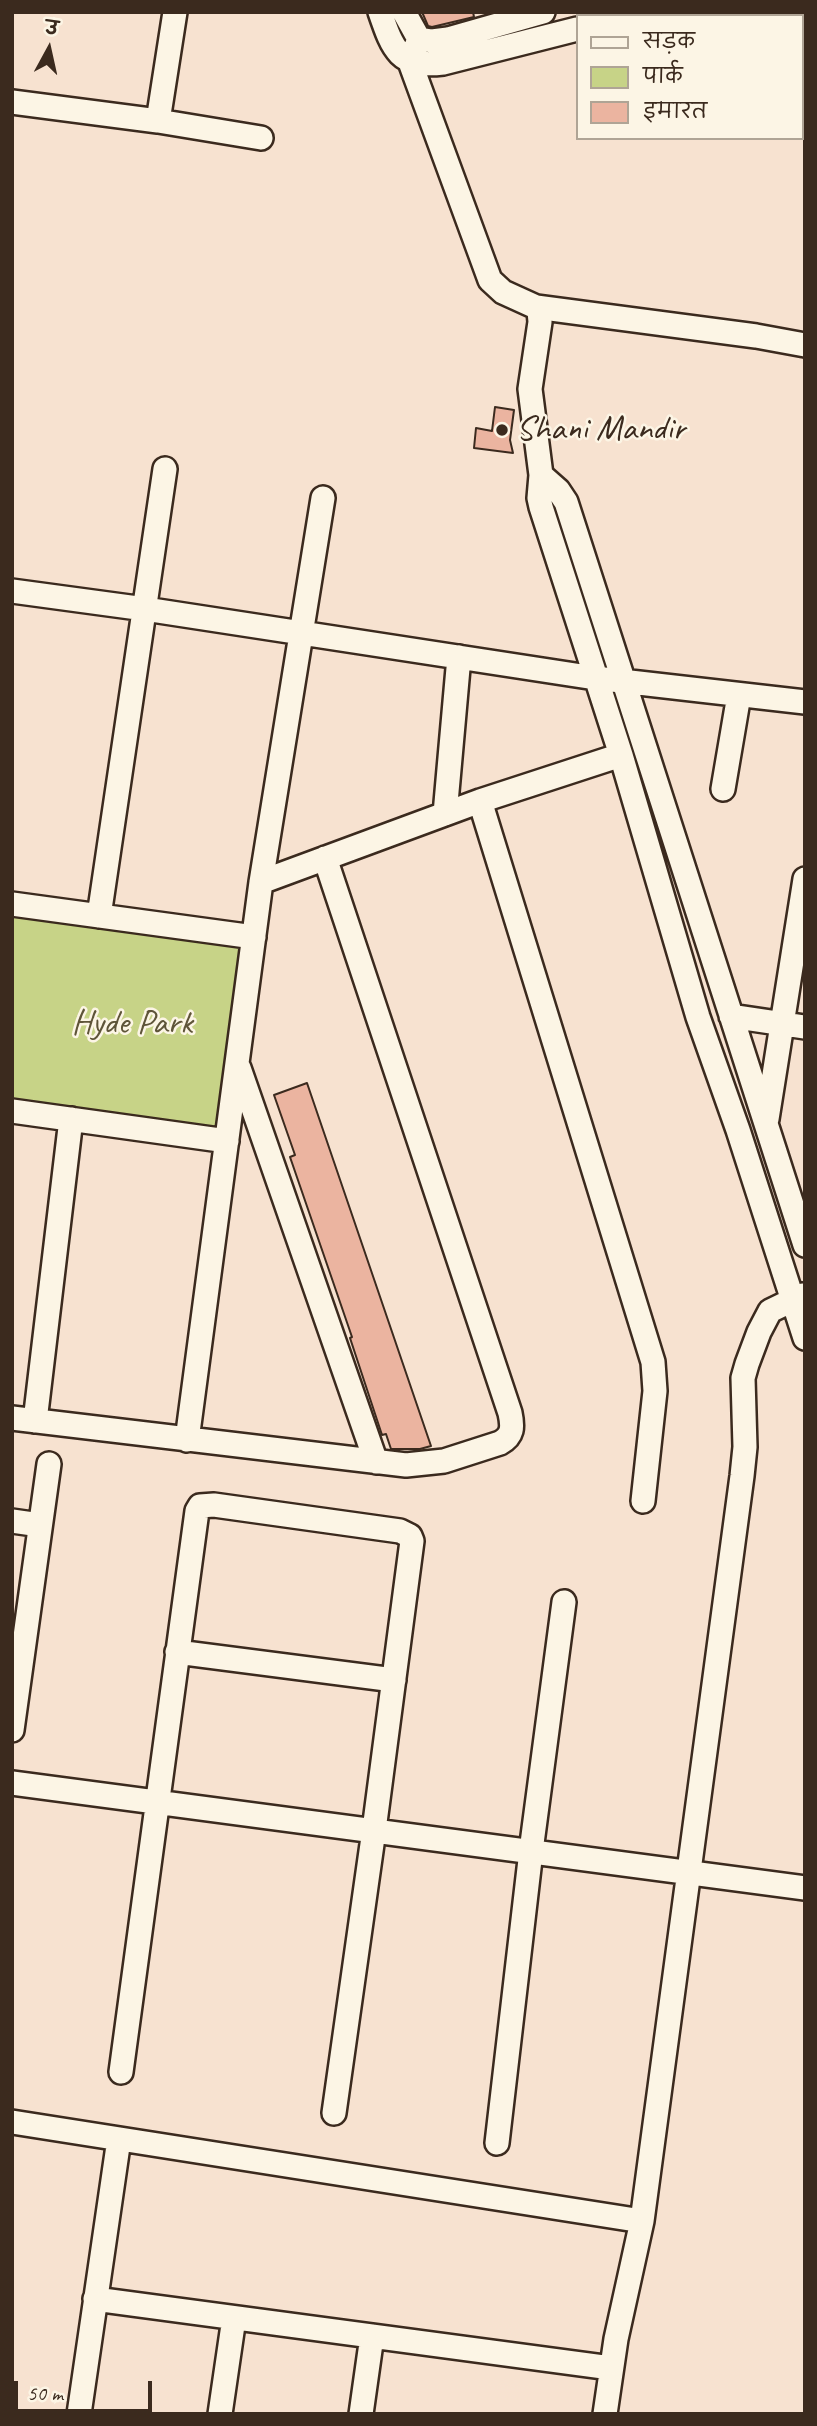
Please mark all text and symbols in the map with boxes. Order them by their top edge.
north arrow [14,14,84,84]
legend [576,14,803,140]
text: उ [44,15,60,41]
text: सड़क [643,28,695,54]
text: पार्क [643,63,683,89]
text: इमारत [643,98,707,124]
place label: Shani Mandir [516,409,685,451]
marker: Shani Mandir [494,422,510,438]
park label: Hyde Park [71,1003,193,1045]
scale bar [18,2366,156,2410]
text: 50 m [27,2380,63,2406]

